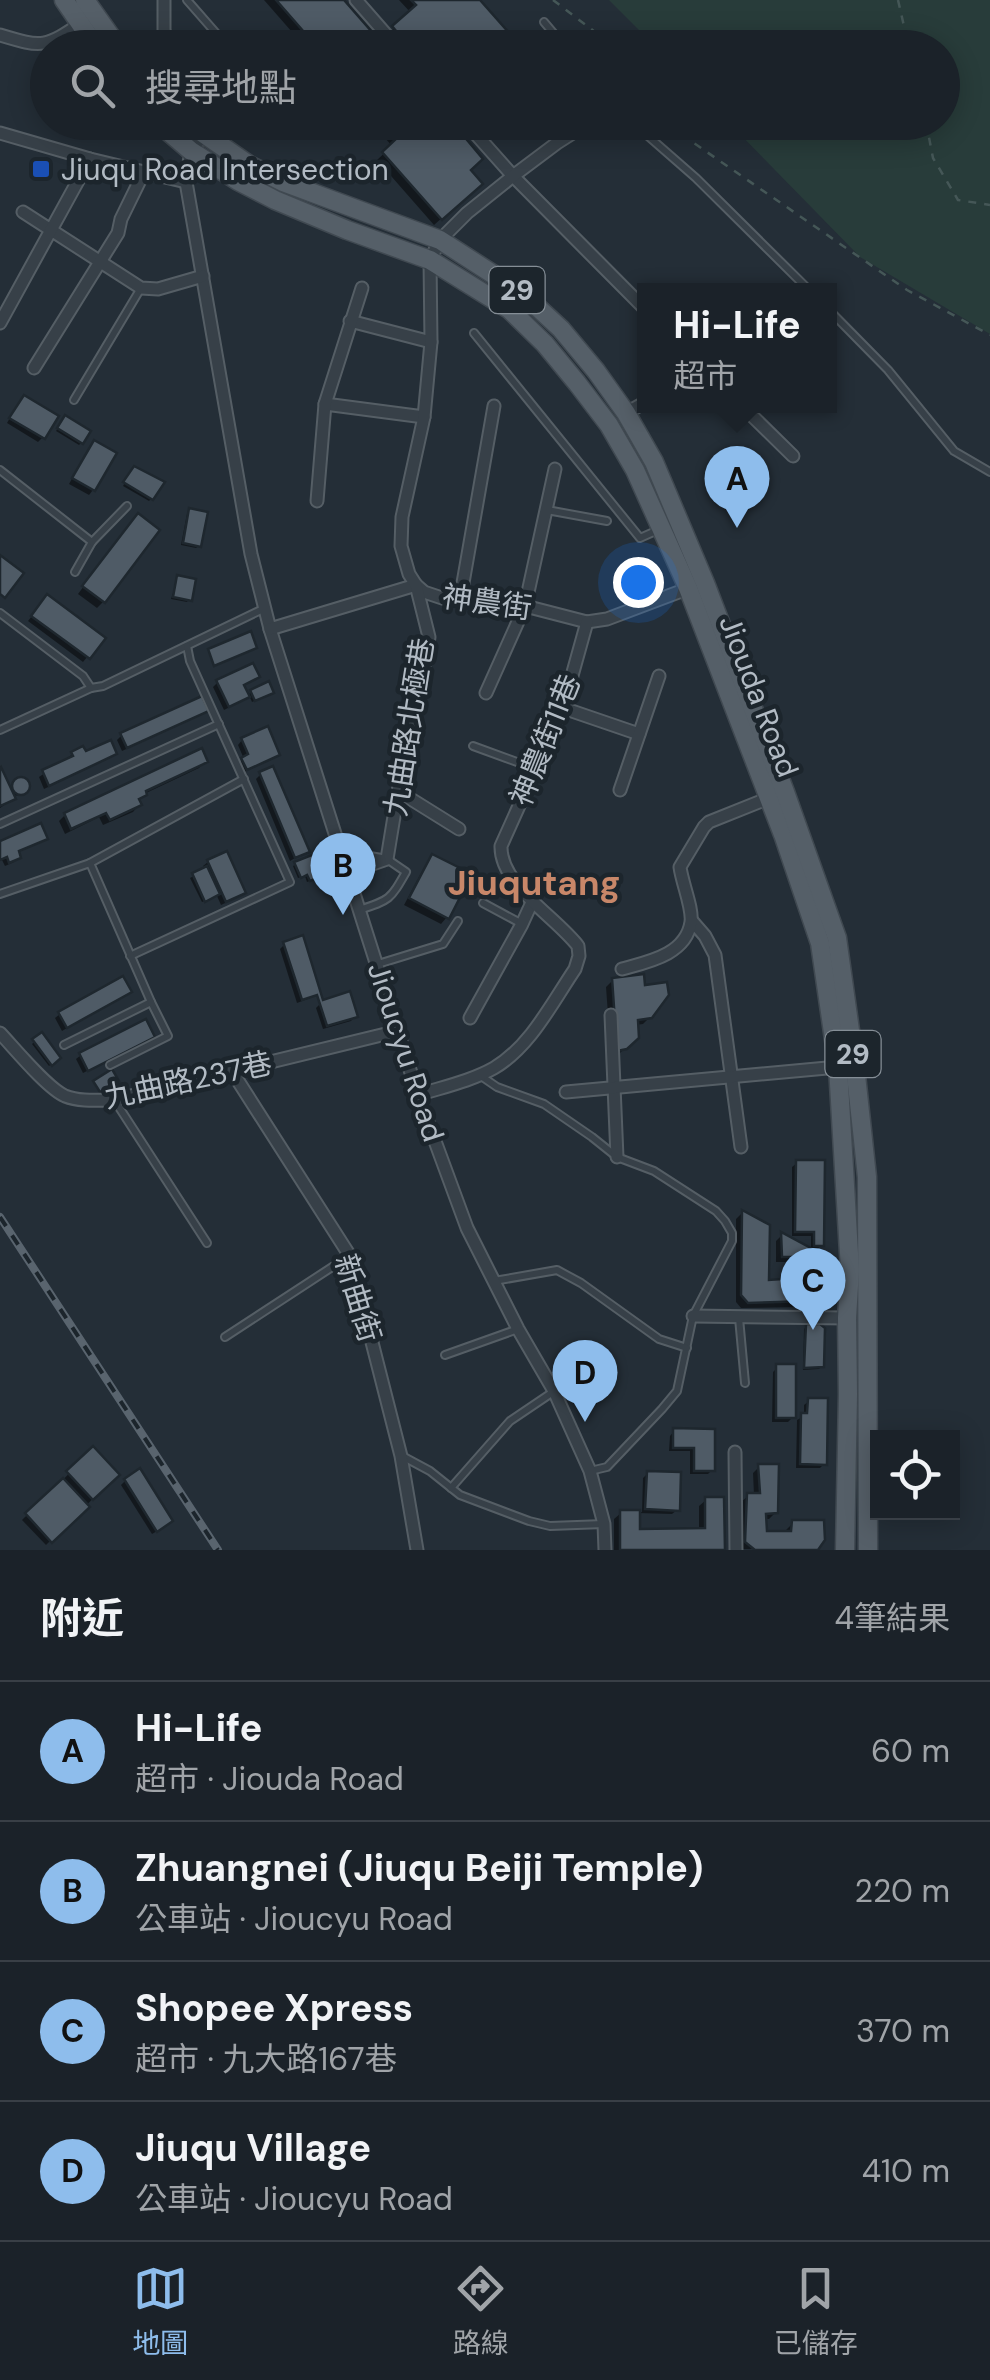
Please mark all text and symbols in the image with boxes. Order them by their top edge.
search box [30,30,960,140]
icon: search [65,58,120,113]
text: 搜尋地點 [145,63,297,113]
place label: Jiuqu Road Intersection [61,150,389,189]
marker: Jiuqu Road Intersection [30,158,52,180]
road number: 29 [490,267,544,313]
popup [637,283,837,413]
text: Hi-Life [673,300,801,350]
text: 超市 [673,355,737,397]
pin: A [704,446,770,528]
your location [613,557,664,608]
street label: 神農街 [440,576,534,628]
street label: Jiouda Road [710,610,808,782]
street label: 九曲路北極巷 [376,635,442,819]
street label: 神農街11巷 [501,668,589,812]
pin: B [310,832,376,915]
district label: Jiuqutang [448,860,620,906]
street label: Jioucyu Road [359,957,453,1147]
road number: 29 [826,1031,880,1077]
street label: 九曲路237巷 [101,1043,275,1117]
pin: C [780,1248,846,1330]
street label: 新曲街 [326,1249,390,1347]
pin: D [552,1340,618,1422]
map controls [870,1430,960,1520]
button: locate [870,1430,960,1520]
text: 附近 [40,1591,124,1646]
text: 4筆結果 [835,1597,950,1639]
text: Hi-Life [135,1703,262,1753]
text: A [61,1730,84,1772]
text: 60 m [871,1730,950,1772]
text: 超市 · Jiouda Road [135,1758,404,1800]
text: Zhuangnei (Jiuqu Beiji Temple) [135,1843,703,1893]
text: B [62,1870,83,1912]
text: 220 m [855,1870,950,1912]
text: 公車站 · Jioucyu Road [135,1898,453,1940]
text: Shopee Xpress [135,1983,413,2033]
text: C [61,2010,84,2052]
text: 370 m [856,2010,950,2052]
text: 超市 · 九大路167巷 [135,2038,397,2080]
text: Jiuqu Village [135,2123,371,2173]
text: D [61,2150,84,2192]
text: 410 m [862,2150,950,2192]
text: 公車站 · Jioucyu Road [135,2178,453,2220]
tab: 地圖 [132,2261,188,2362]
tab: 路線 [453,2261,509,2362]
tab: 已儲存 [774,2261,858,2362]

